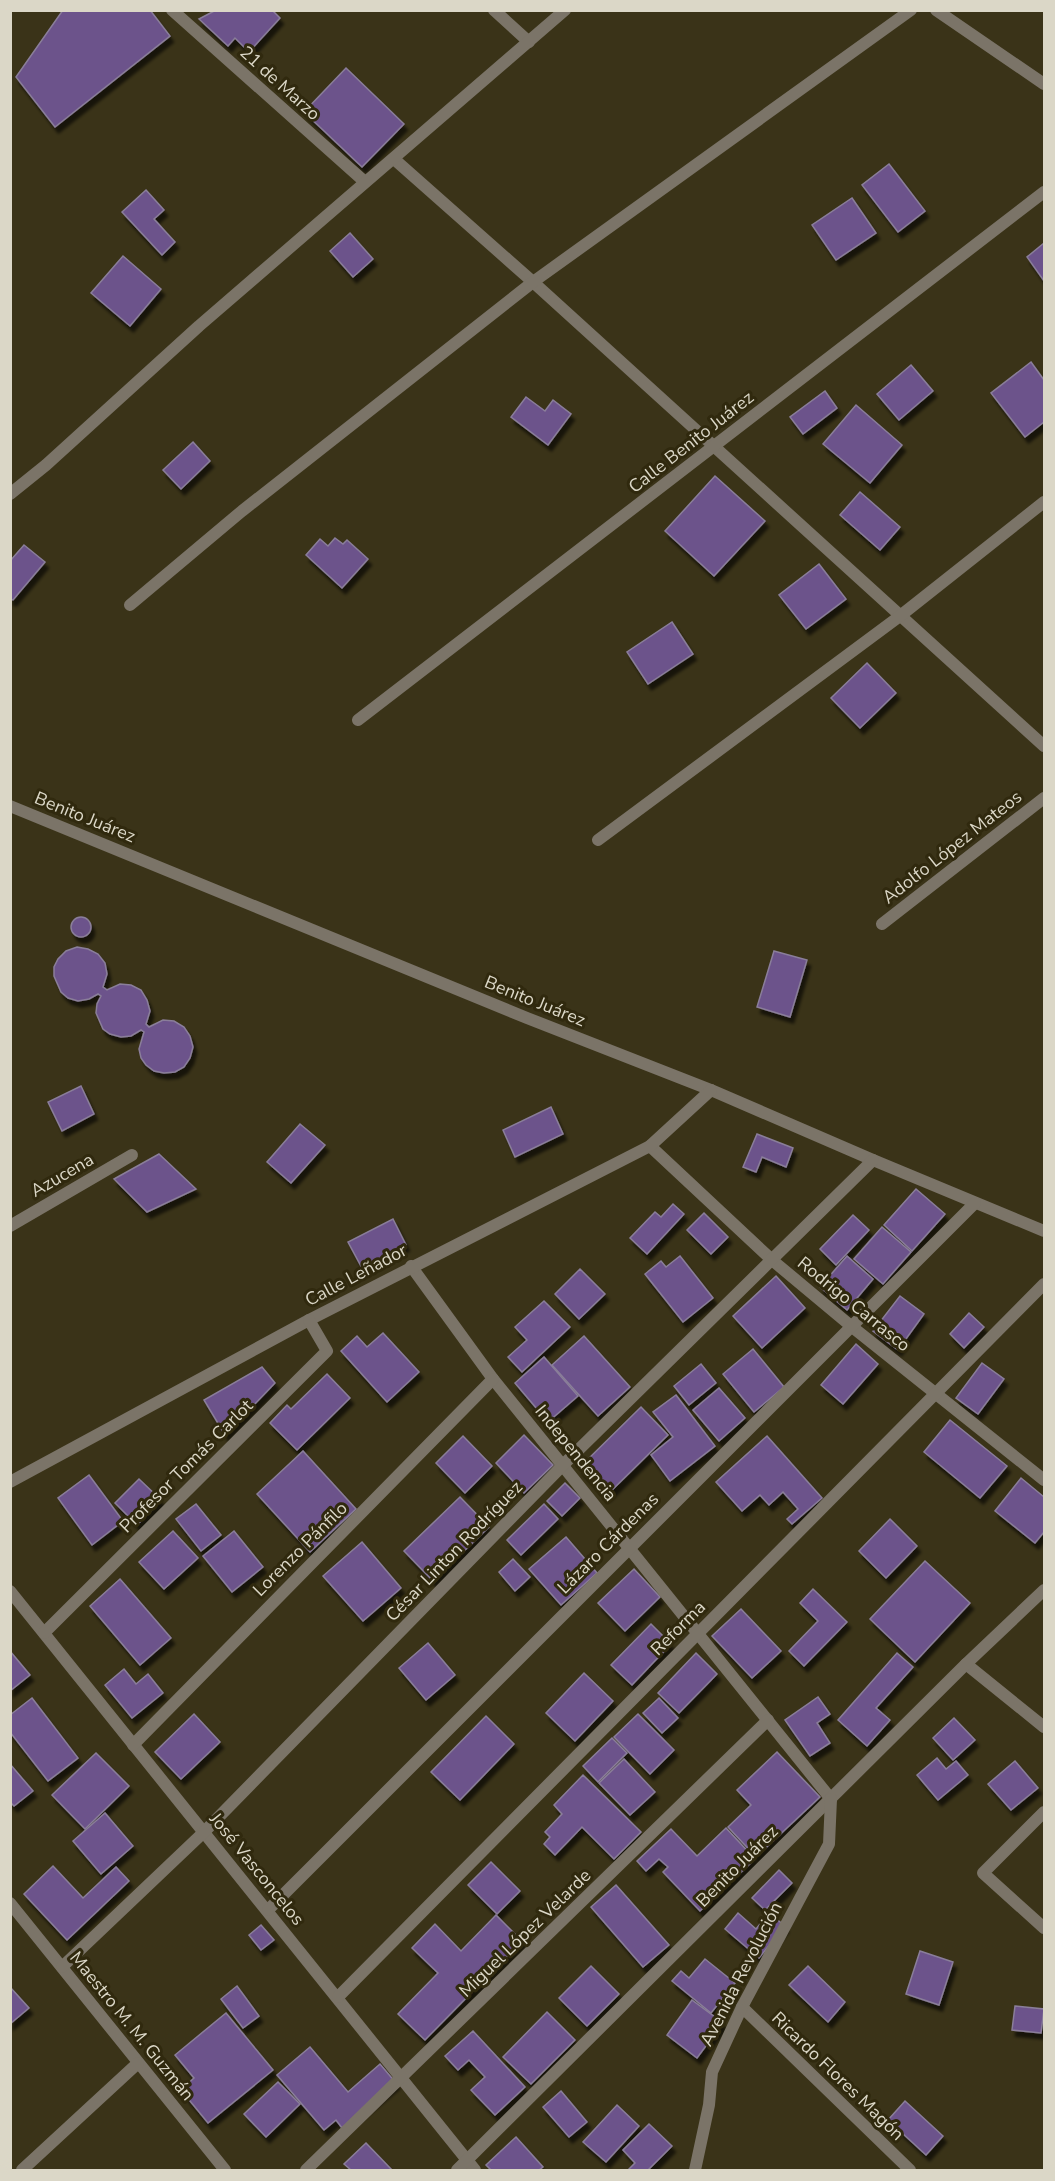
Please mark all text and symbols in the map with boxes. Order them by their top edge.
street label: 21 de Marzo [235,40,325,126]
street label: Calle Benito Juárez [623,386,759,498]
street label: Adolfo López Mateos [877,785,1027,909]
street label: Benito Juárez [31,786,139,848]
street label: Benito Juárez [481,970,589,1032]
street label: Azucena [26,1147,98,1203]
street label: Calle Leñador [301,1238,412,1312]
street label: Rodrigo Carrasco [793,1251,915,1357]
street label: Profesor Tomás Carlot [114,1394,258,1538]
street label: Independencia [530,1400,622,1506]
street label: César Linton Rodríguez [380,1475,528,1627]
street label: Lázaro Cárdenas [552,1487,664,1599]
street label: Lorenzo Pánfilo [247,1496,353,1602]
street label: Reforma [645,1595,711,1661]
street label: José Vasconcelos [204,1807,310,1930]
street label: Benito Juárez [691,1820,783,1912]
street label: Miguel López Velarde [454,1864,596,2002]
street label: Avenida Revolución [694,1898,788,2050]
street label: Maestro M. M. Guzmán [64,1946,200,2106]
street label: Ricardo Flores Magón [767,2006,909,2146]

